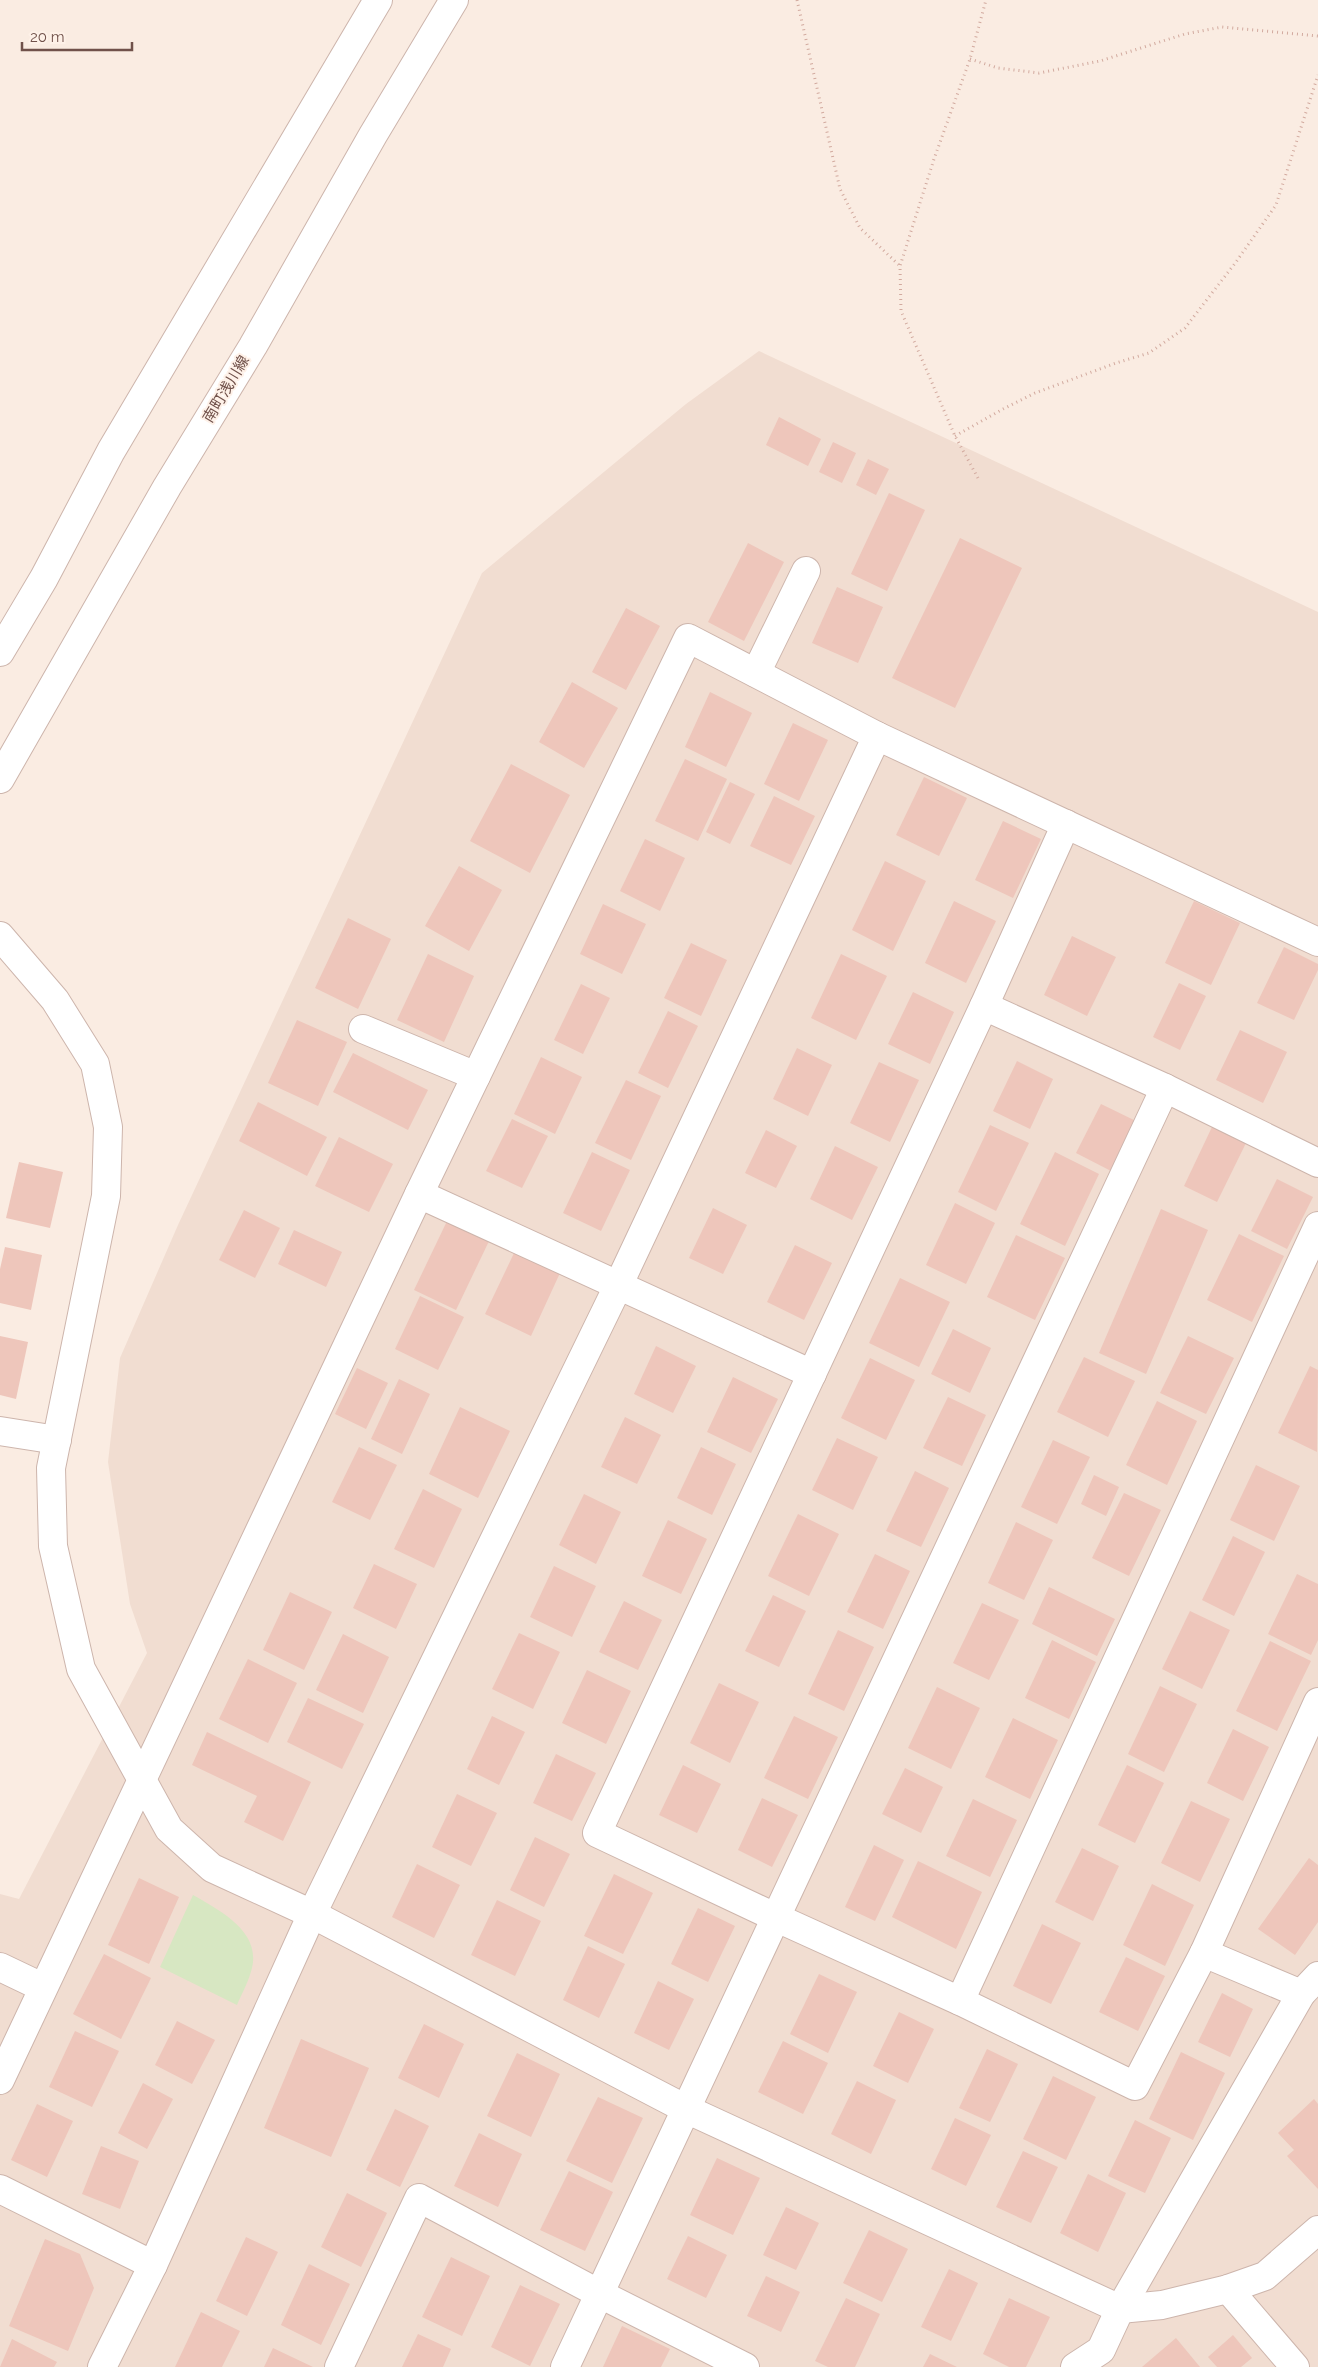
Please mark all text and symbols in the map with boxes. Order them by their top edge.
scale bar [22,20,132,52]
text: 20 m [30,28,65,46]
street label: 南町浅川線 [199,352,253,426]

